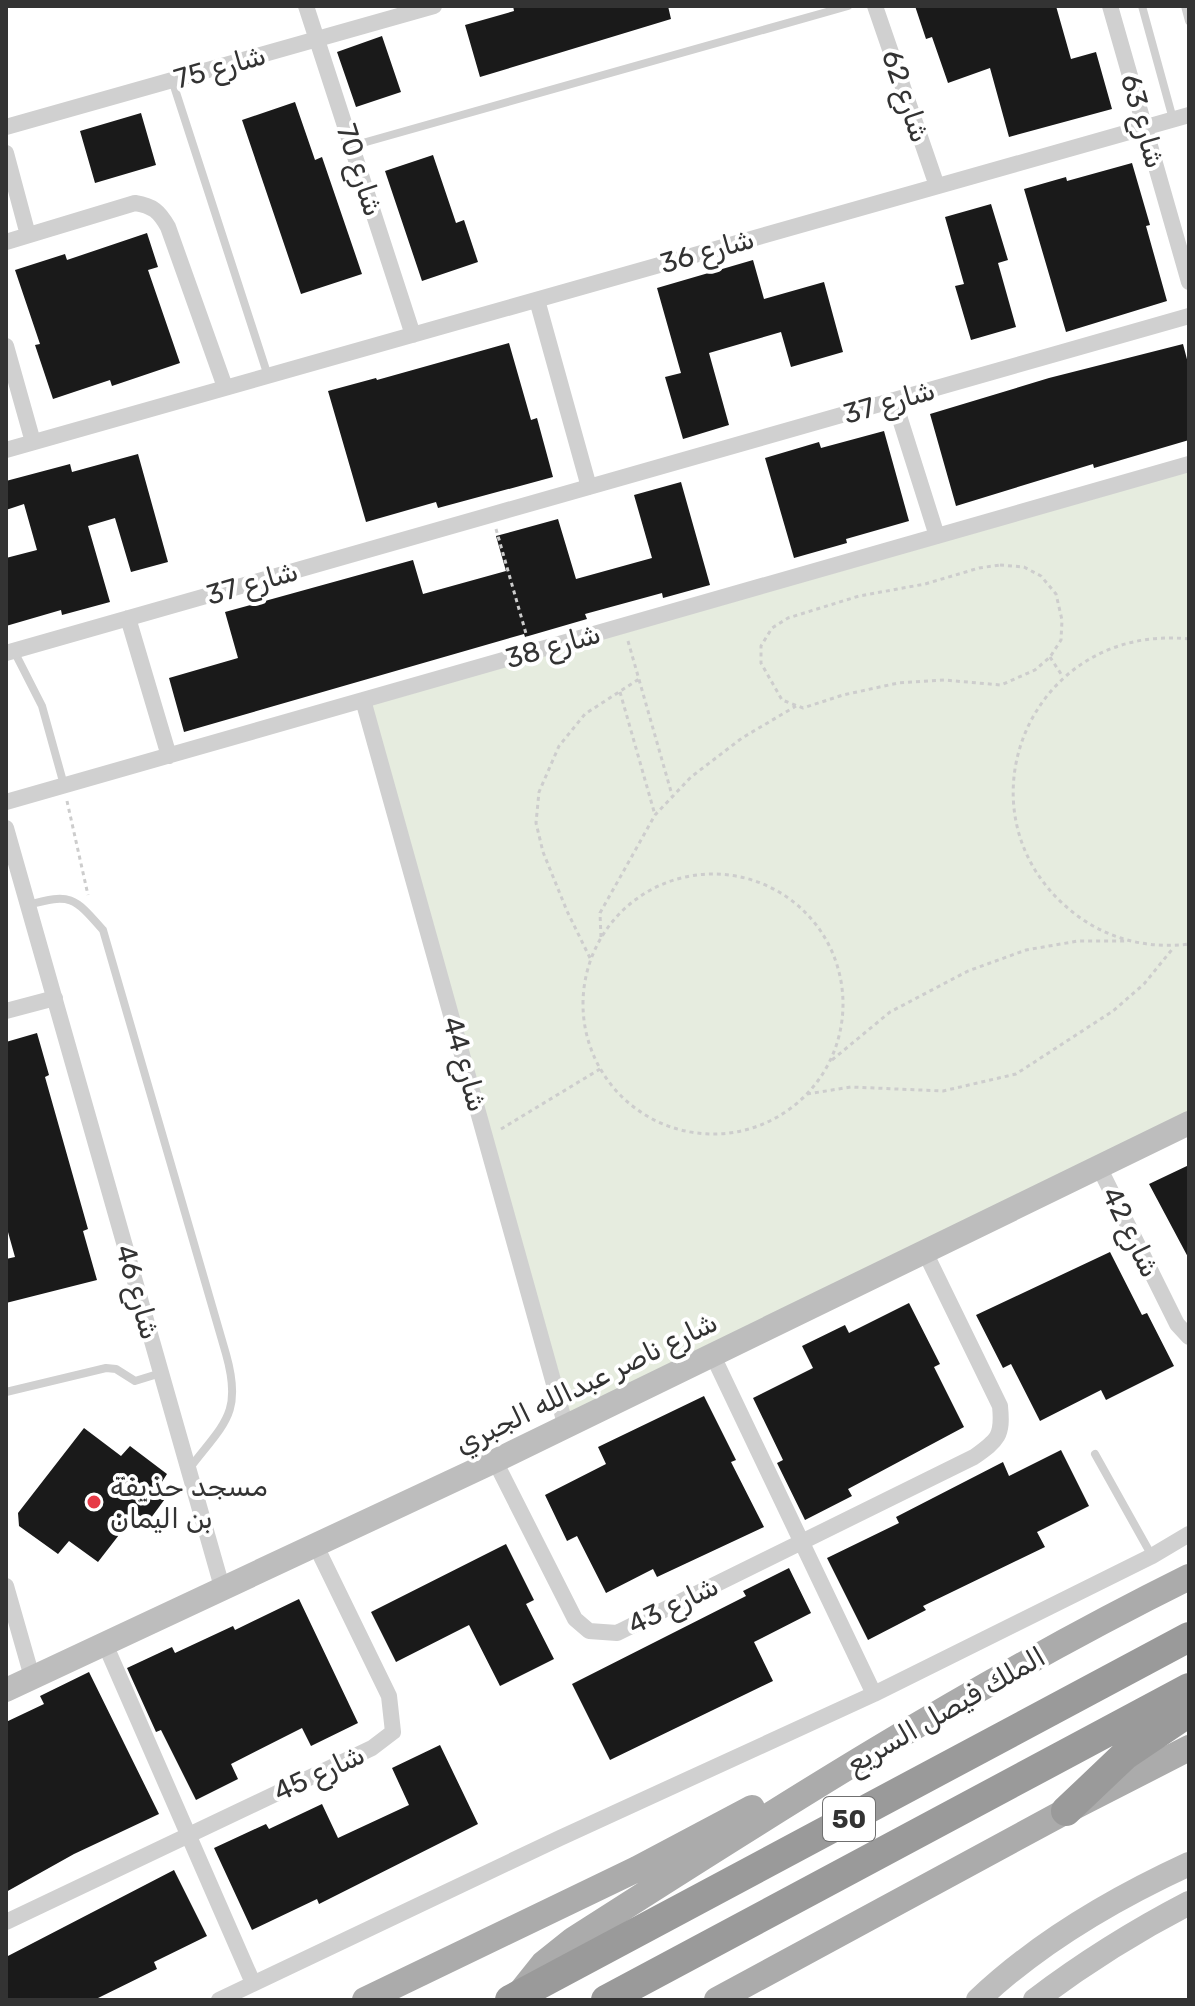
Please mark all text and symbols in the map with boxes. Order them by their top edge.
street label: شارع 75 [170,38,270,99]
street label: شارع 62 [872,45,937,148]
street label: شارع 63 [1111,70,1172,173]
street label: شارع 70 [327,120,390,221]
street label: شارع 36 [656,222,759,283]
street label: شارع 37 [839,373,939,434]
street label: شارع 37 [202,554,302,615]
street label: شارع 38 [502,617,605,678]
street label: شارع 44 [433,1013,494,1116]
street label: شارع 42 [1092,1181,1167,1284]
street label: شارع 46 [106,1241,167,1344]
street label: شارع ناصر عبدالله الجبري [449,1305,724,1464]
place label: مسجد حذيفة بن اليمان [110,1470,268,1535]
marker: مسجد حذيفة بن اليمان [85,1493,103,1511]
street label: شارع 43 [622,1569,725,1644]
street label: الملك فيصل السريع [841,1640,1052,1783]
street label: شارع 45 [268,1738,371,1811]
road number: 50 [823,1797,875,1841]

